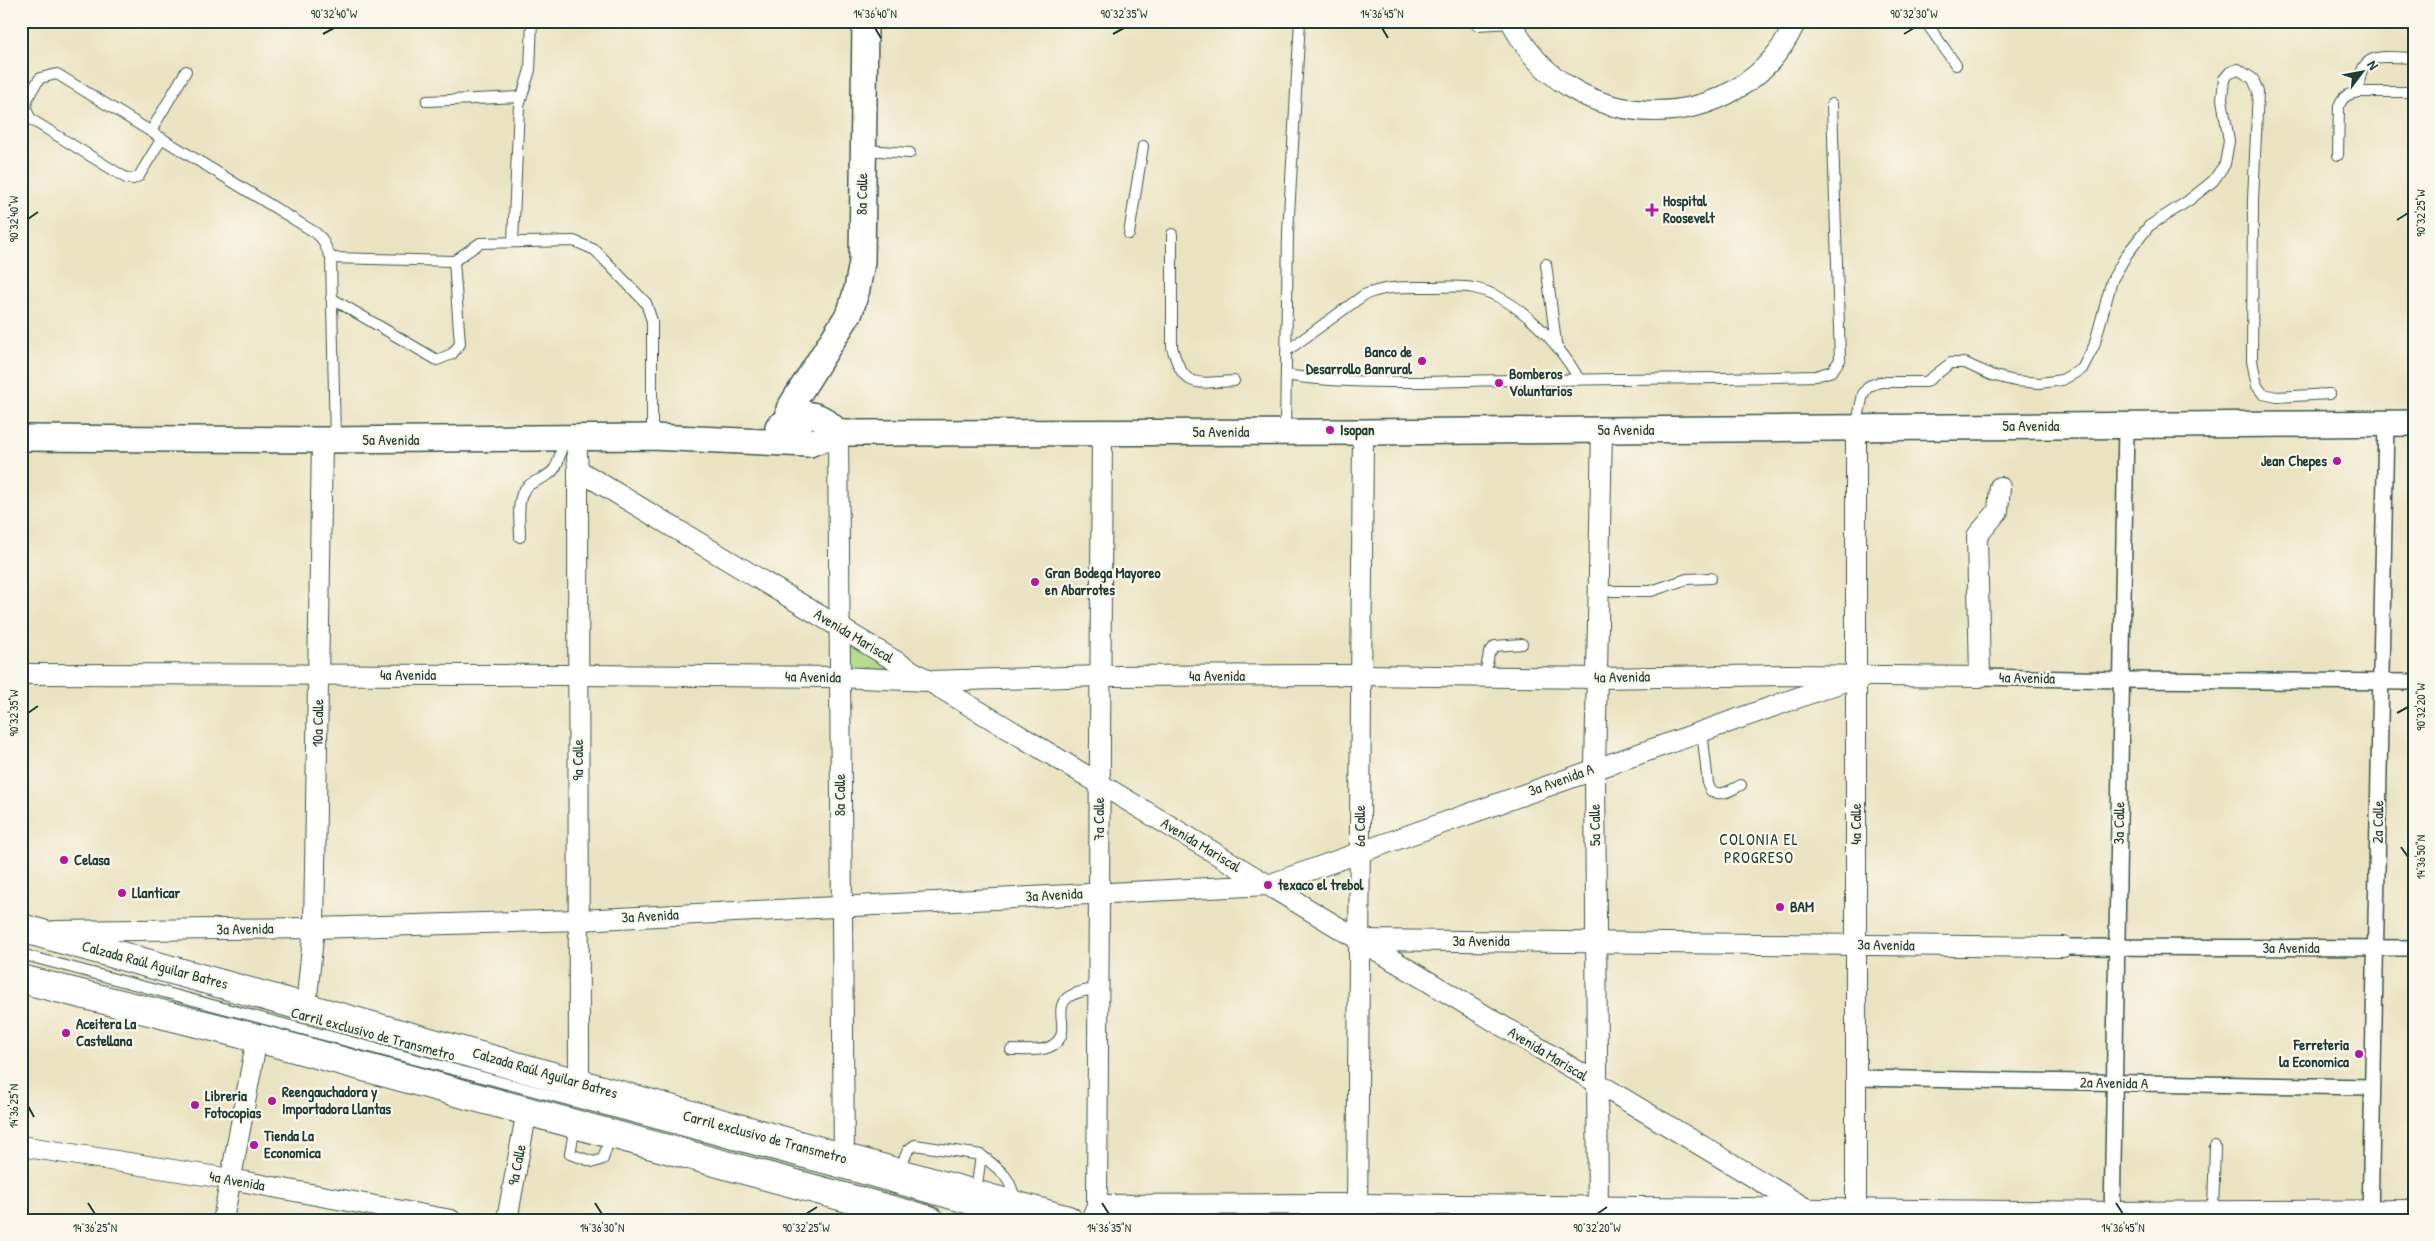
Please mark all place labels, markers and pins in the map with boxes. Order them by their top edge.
place label: Hospital Roosevelt [1663,190,1716,228]
marker: Hospital Roosevelt [1645,203,1659,217]
place label: Banco de Desarrollo Banrural [1306,341,1413,379]
marker: Banco de Desarrollo Banrural [1416,355,1428,367]
place label: Bomberos Voluntarios [1509,363,1572,401]
marker: Bomberos Voluntarios [1493,377,1505,389]
place label: Isopan [1340,419,1375,441]
marker: Isopan [1324,424,1336,436]
place label: Jean Chepes [2261,450,2327,472]
marker: Jean Chepes [2331,455,2343,467]
place label: Gran Bodega Mayoreo en Abarrotes [1045,562,1161,600]
marker: Gran Bodega Mayoreo en Abarrotes [1029,576,1041,588]
place label: Celasa [74,849,110,870]
marker: Celasa [58,854,70,866]
place label: texaco el trebol [1277,874,1365,895]
marker: texaco el trebol [1262,879,1274,891]
place label: Llanticar [132,882,180,903]
marker: Llanticar [116,887,128,899]
place label: BAM [1790,896,1814,917]
marker: BAM [1774,901,1786,913]
place label: Aceitera La Castellana [76,1013,136,1051]
marker: Aceitera La Castellana [60,1027,72,1039]
place label: Ferreteria la Economica [2279,1034,2349,1072]
marker: Ferreteria la Economica [2353,1048,2365,1060]
place label: Reengauchadora y Importadora Llantas [282,1081,391,1120]
place label: Libreria Fotocopias [204,1085,261,1124]
marker: Reengauchadora y Importadora Llantas [266,1095,278,1107]
marker: Libreria Fotocopias [189,1099,201,1111]
place label: Tienda La Economica [263,1125,321,1163]
marker: Tienda La Economica [248,1139,260,1151]

